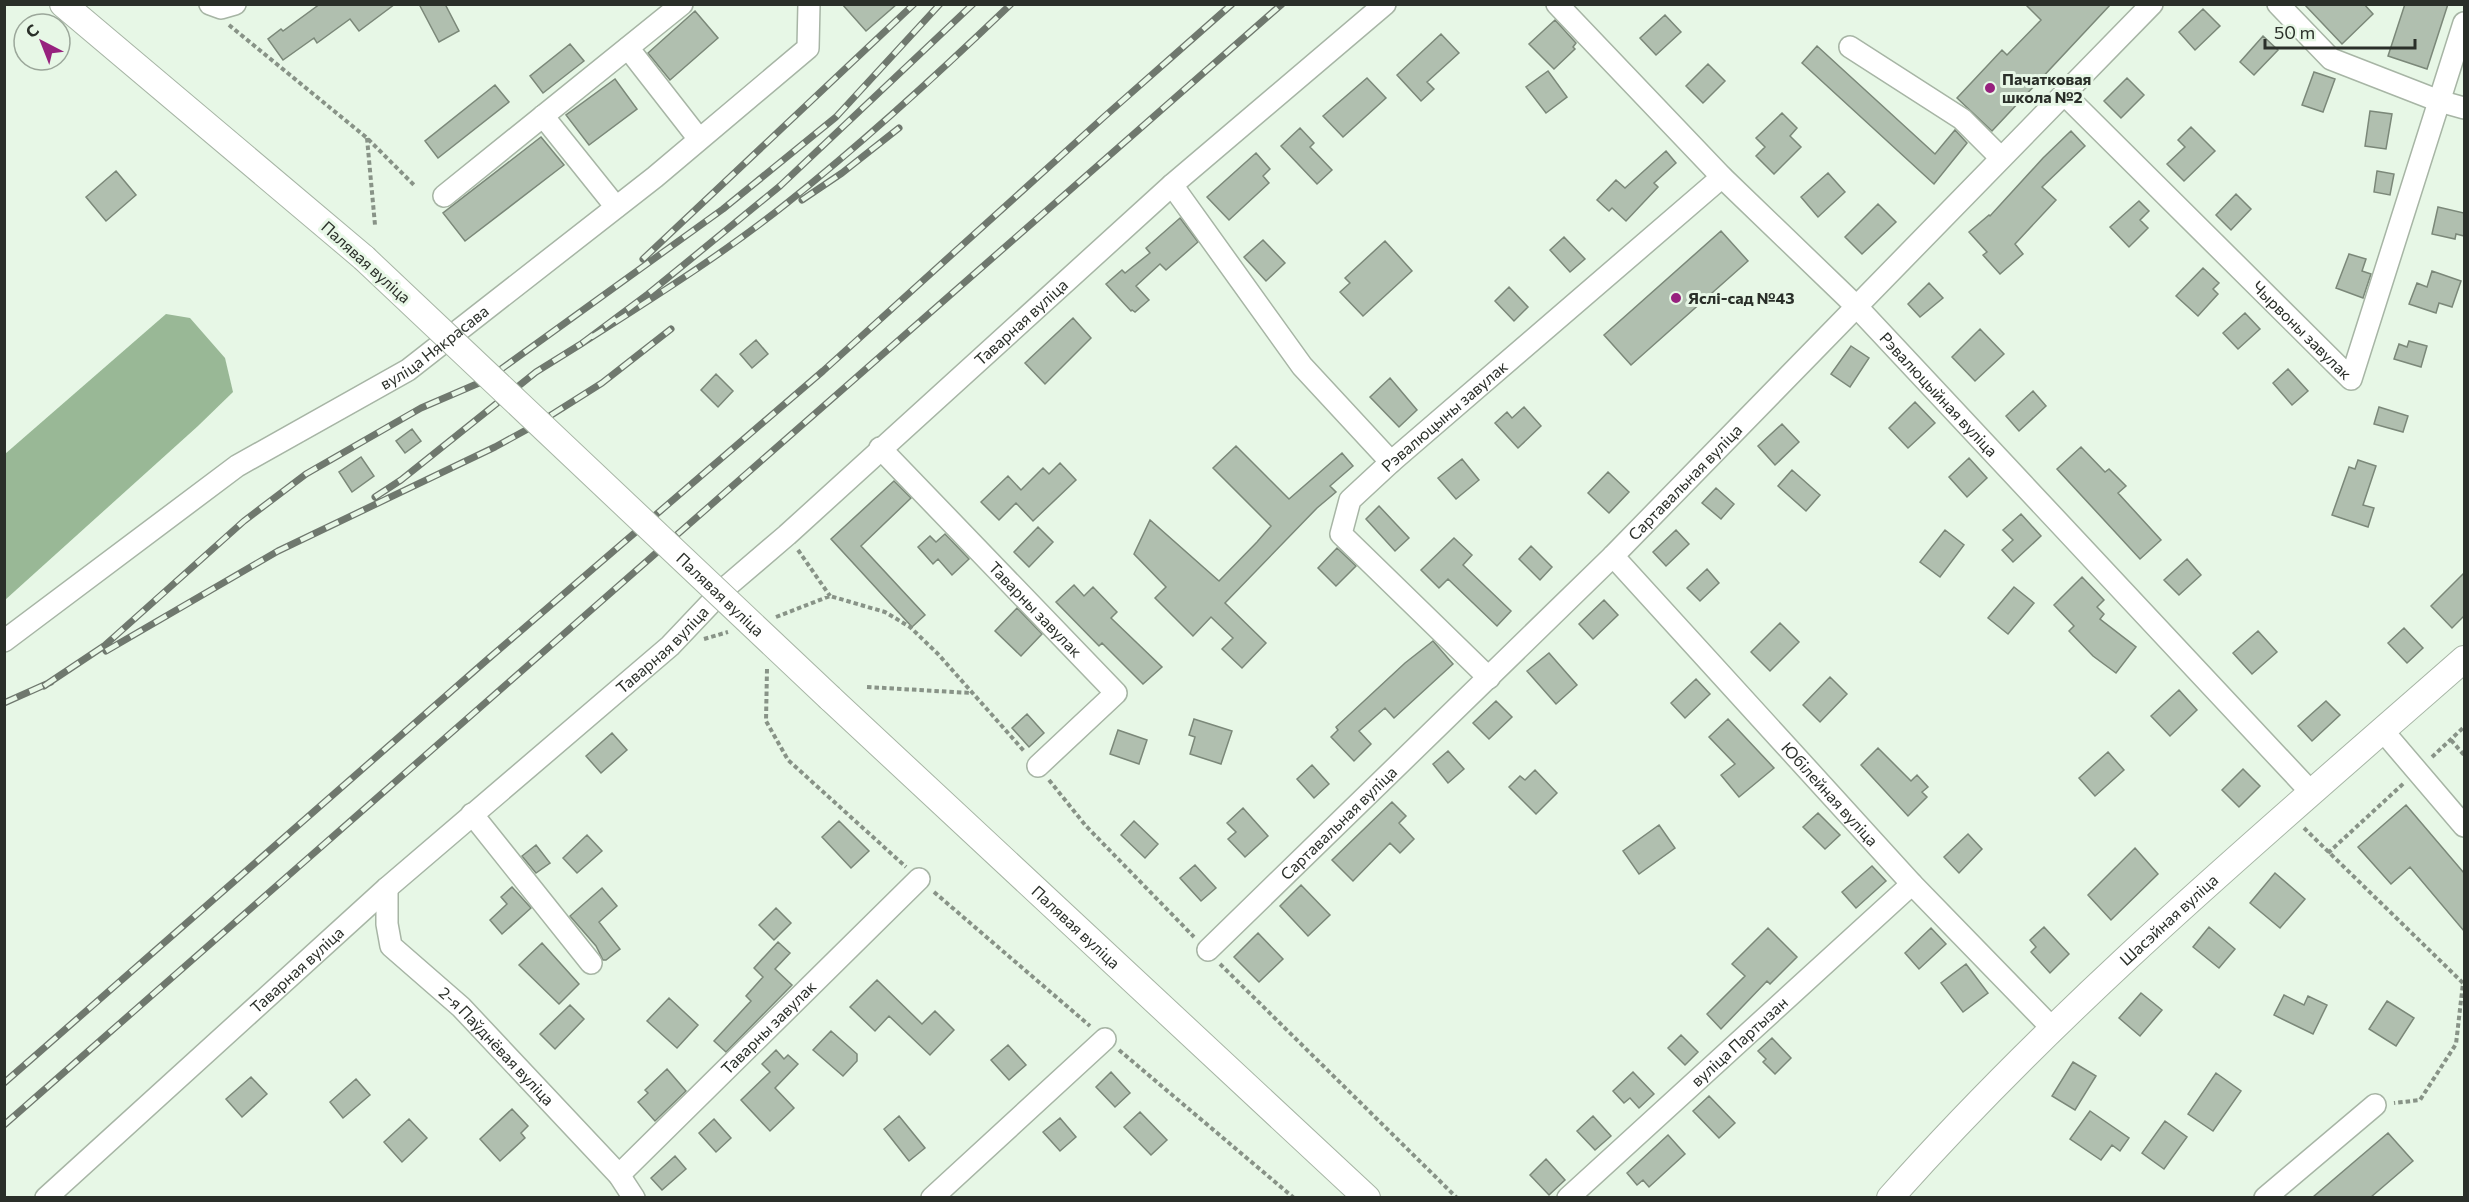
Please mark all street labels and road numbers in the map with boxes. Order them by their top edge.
street label: Палявая вуліца [318,217,415,307]
street label: Таварная вуліца [970,275,1071,369]
street label: Чырвоны завулак [2249,277,2356,384]
street label: вуліца Някрасава [377,301,492,393]
street label: Рэвалюцыйная вуліца [1876,328,2002,460]
street label: Рэвалюцыны завулак [1377,356,1511,475]
street label: Сартавальная вуліца [1624,420,1745,544]
street label: Палявая вуліца [673,548,768,640]
street label: Таварны завулак [985,557,1086,661]
street label: Таварная вуліца [612,602,712,697]
street label: Юбілейная вуліца [1778,738,1883,850]
street label: Сартавальная вуліца [1276,762,1400,883]
street label: Шасэйная вуліца [2115,870,2221,969]
street label: Палявая вуліца [1028,881,1124,972]
street label: Таварная вуліца [246,922,347,1017]
street label: Таварны завулак [717,976,820,1078]
street label: 2-я Паўднёвая вуліца [436,982,558,1109]
street label: вуліца Партызан [1687,992,1791,1090]

